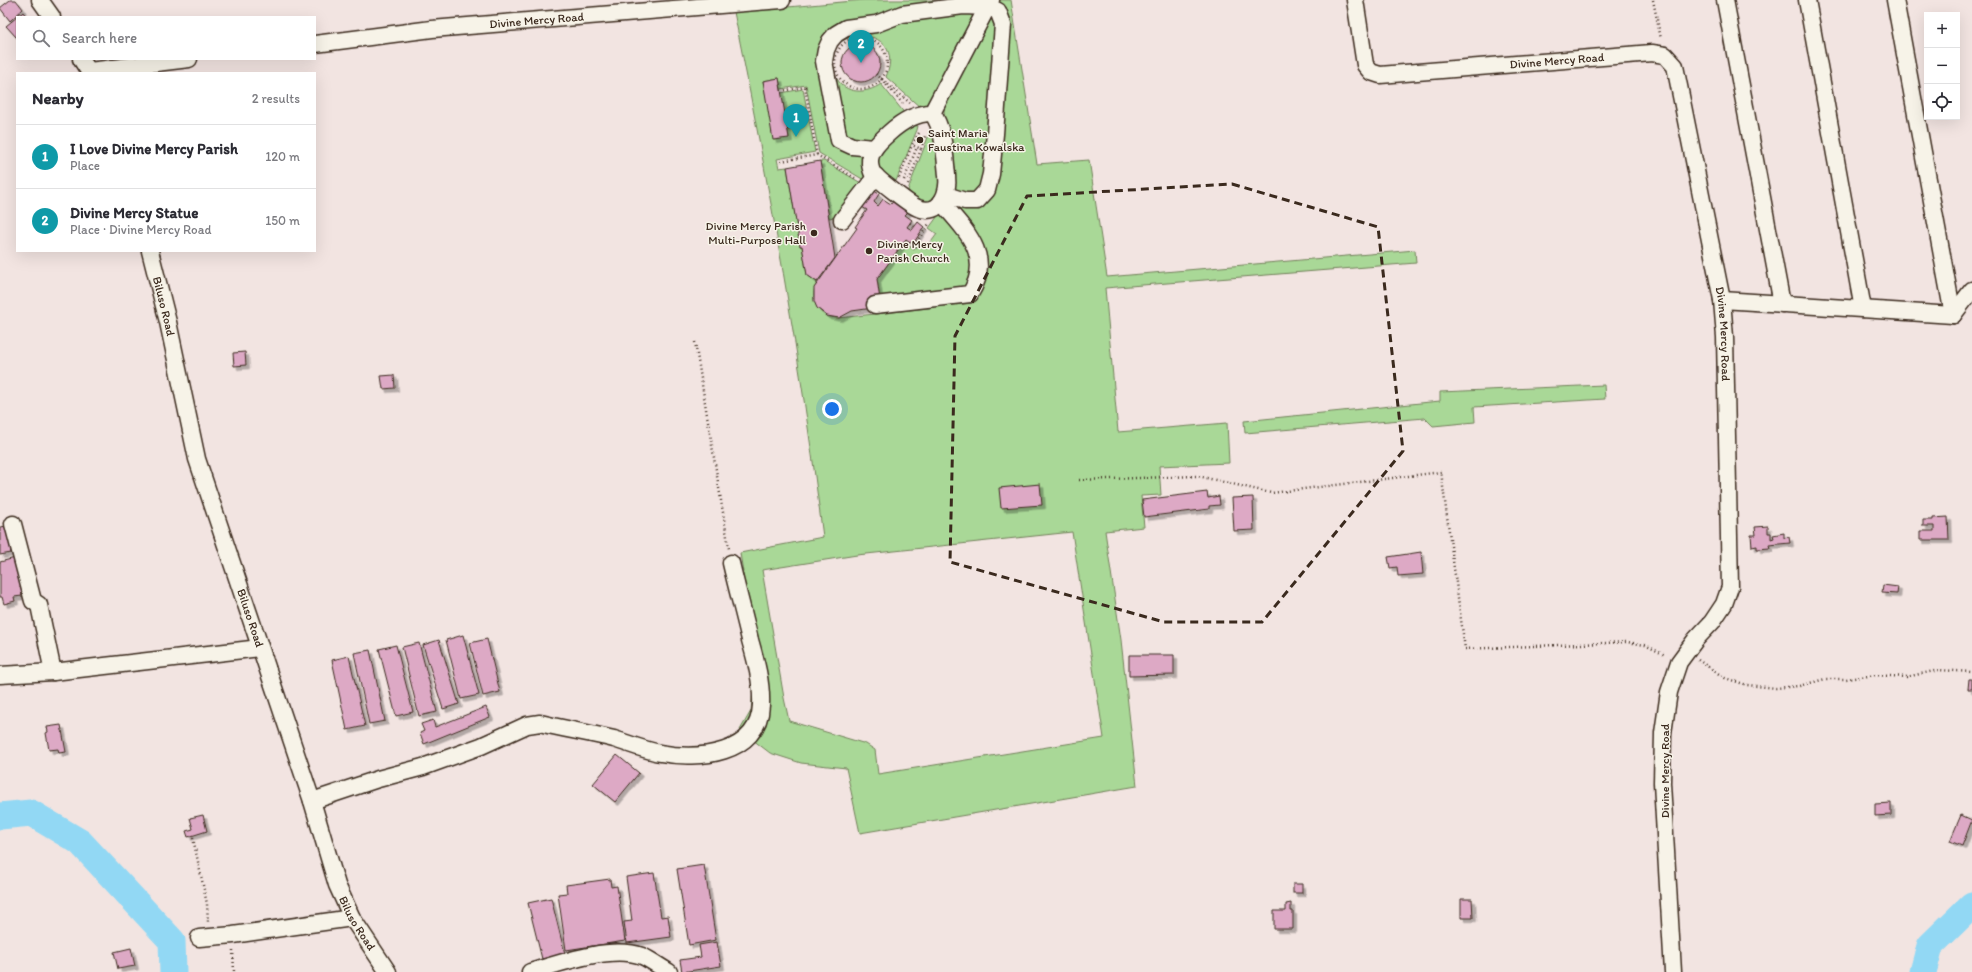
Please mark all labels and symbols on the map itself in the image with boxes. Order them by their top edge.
street label: Divine Mercy Road [489,9,585,31]
pin: 2 [848,30,874,63]
street label: Divine Mercy Road [1509,50,1605,71]
pin: 1 [783,104,809,137]
place label: Saint Maria Faustina Kowalska [928,126,1025,154]
marker: Saint Maria Faustina Kowalska [915,135,925,145]
place label: Divine Mercy Parish Multi-Purpose Hall [706,219,807,247]
marker: Divine Mercy Parish Multi-Purpose Hall [809,228,819,238]
place label: Divine Mercy Parish Church [877,237,950,265]
marker: Divine Mercy Parish Church [864,246,874,256]
street label: Biluso Road [150,275,178,338]
street label: Divine Mercy Road [1712,285,1733,382]
your location [822,399,842,419]
street label: Biluso Road [234,587,267,649]
street label: Divine Mercy Road [1658,723,1672,818]
street label: Biluso Road [336,894,379,953]

